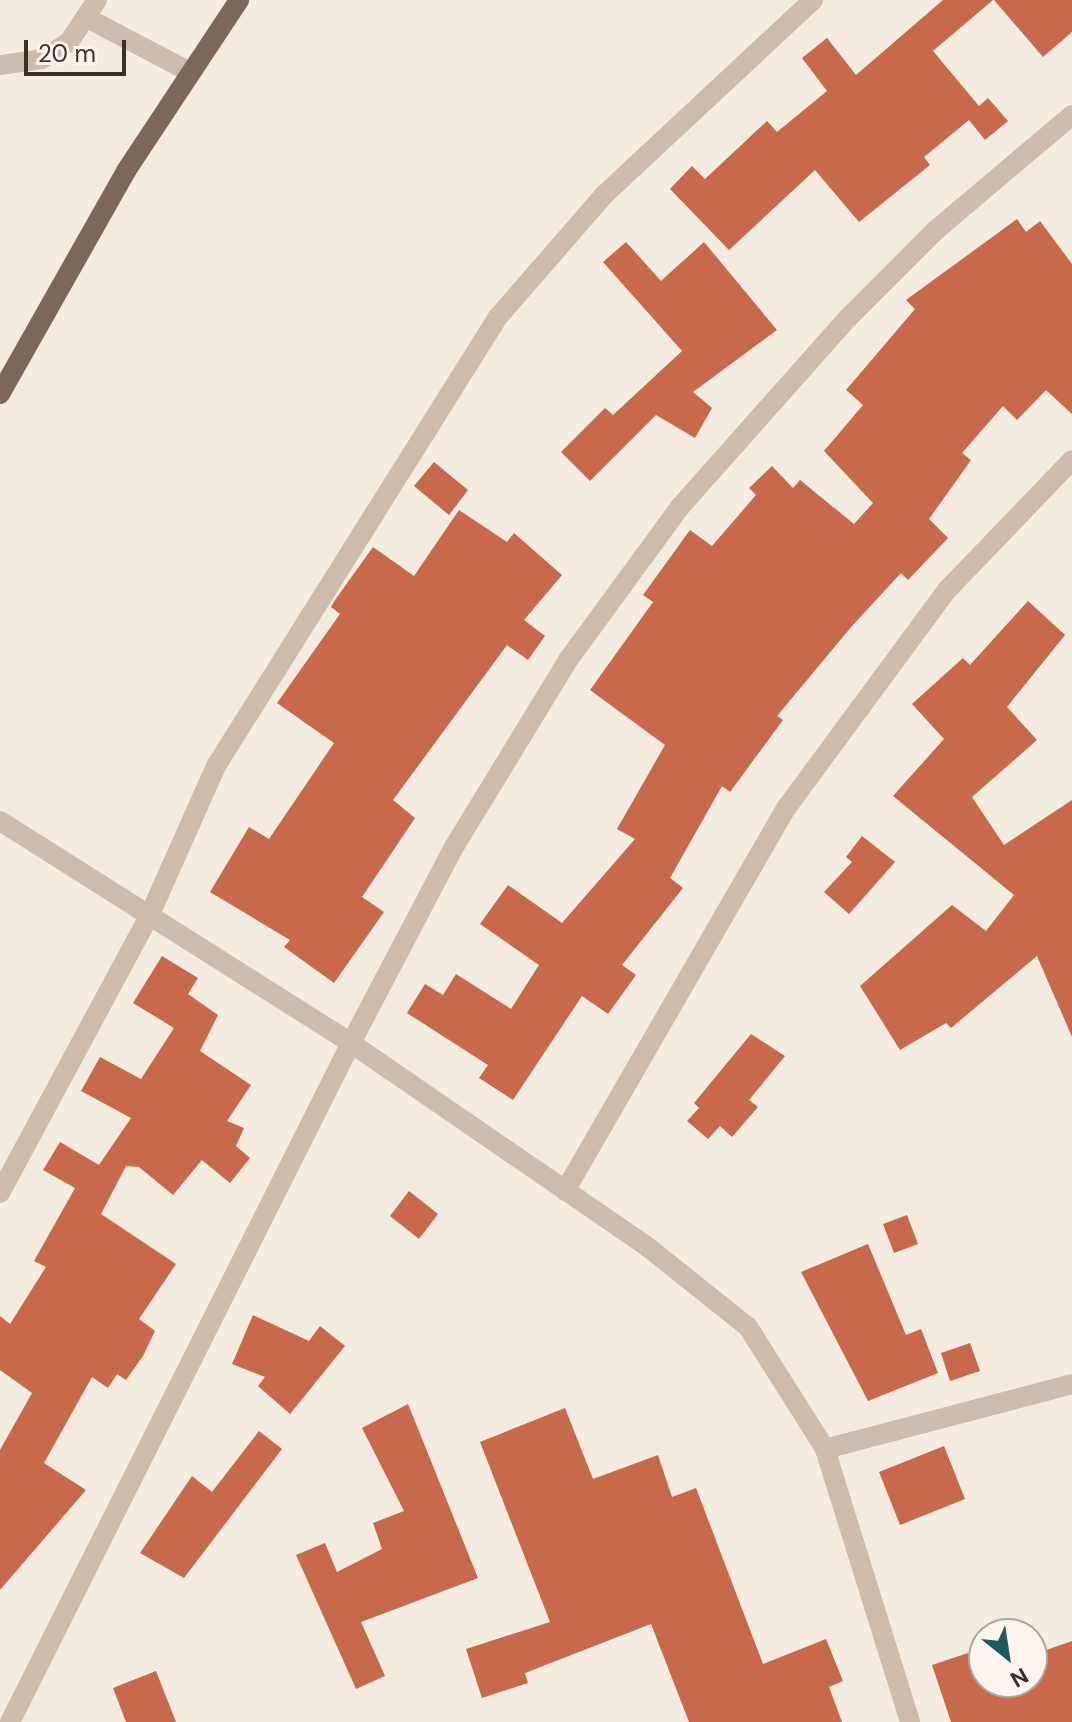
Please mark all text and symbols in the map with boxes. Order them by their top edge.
scale bar [28,24,130,74]
text: 20 m [38,38,96,69]
north arrow [968,1618,1048,1698]
text: N [1005,1661,1033,1694]

